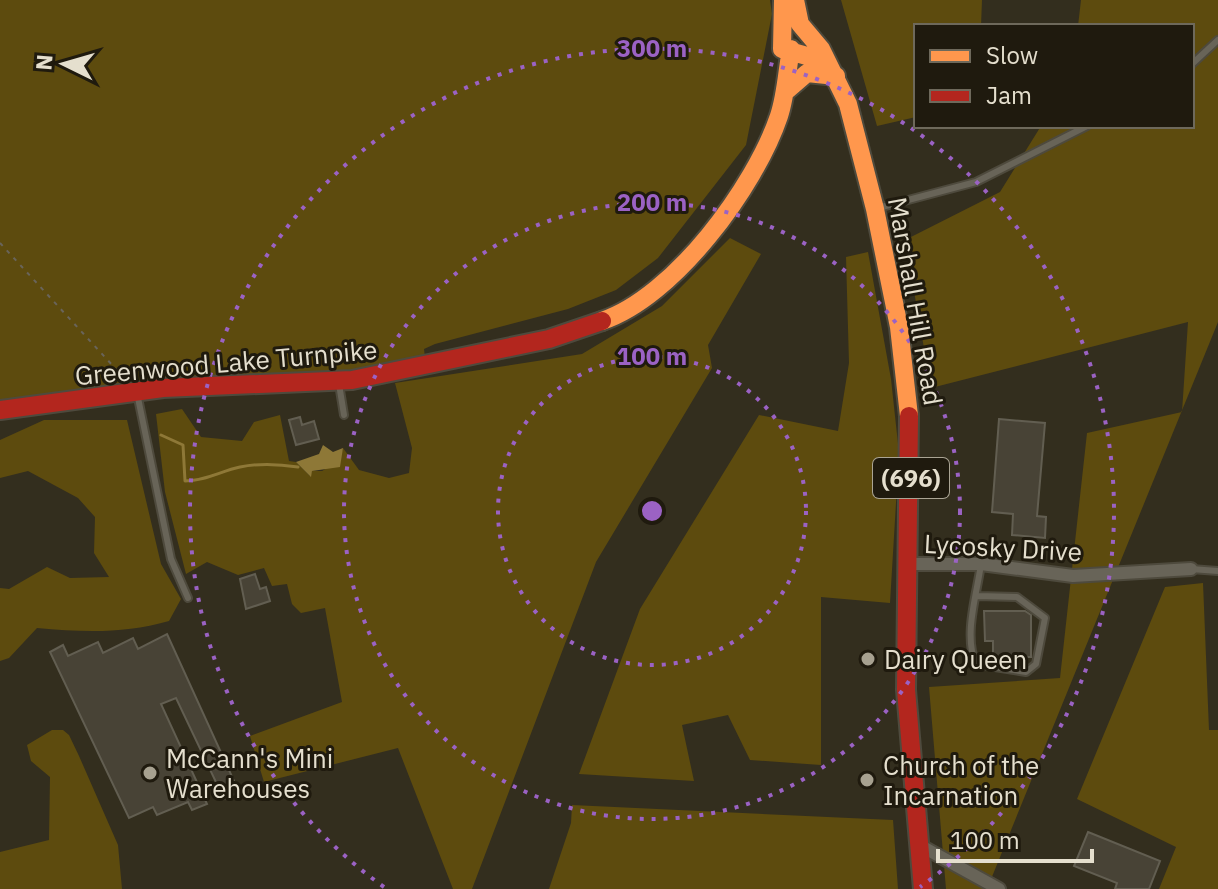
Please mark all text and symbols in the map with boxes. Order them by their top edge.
north arrow [24,24,104,104]
legend [914,24,1194,128]
text: 300 m [617,32,687,64]
text: Slow [986,39,1038,71]
text: N [28,53,59,71]
text: Jam [986,79,1032,111]
text: 200 m [617,186,687,218]
street label: Marshall Hill Road [881,194,951,408]
street label: Greenwood Lake Turnpike [74,332,378,392]
text: 100 m [617,340,687,372]
road number: (696) [873,458,949,498]
centre of rings [638,497,666,525]
street label: Lycosky Drive [923,526,1083,568]
place label: Dairy Queen [884,642,1027,676]
marker: Dairy Queen [859,650,877,668]
place label: McCann's Mini Warehouses [166,741,333,805]
place label: Church of the Incarnation [883,748,1039,812]
marker: McCann's Mini Warehouses [141,764,159,782]
marker: Church of the Incarnation [858,771,876,789]
scale bar [938,813,1092,863]
text: 100 m [950,824,1020,856]

